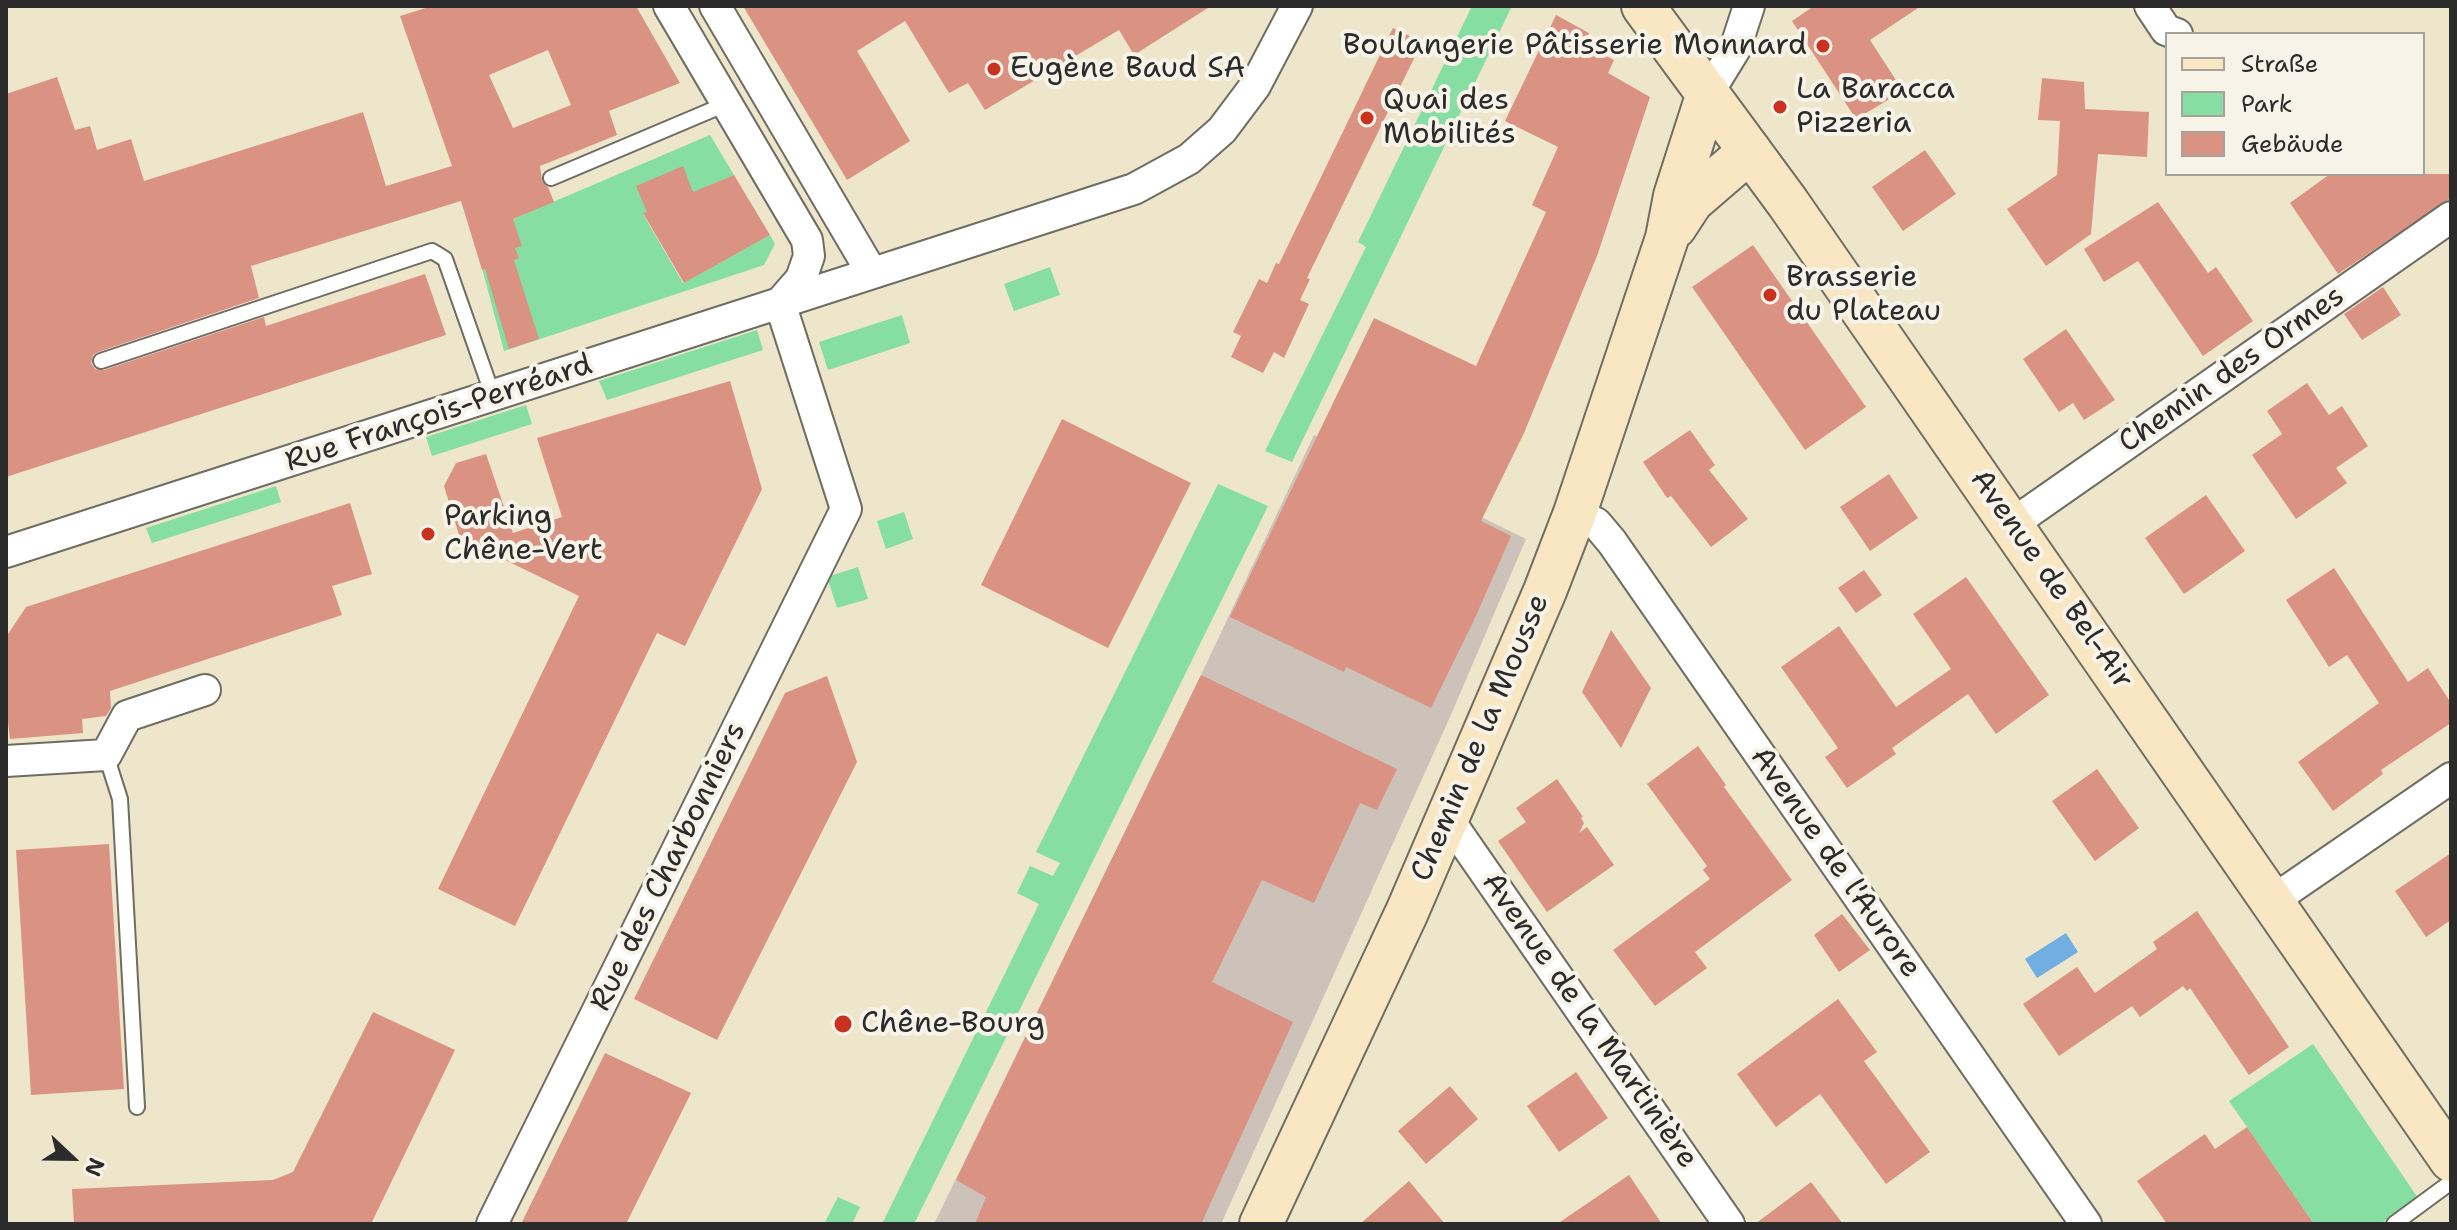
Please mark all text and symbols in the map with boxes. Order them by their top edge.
place label: Boulangerie Pâtisserie Monnard [1343,28,1807,64]
legend [2165,32,2425,176]
marker: Boulangerie Pâtisserie Monnard [1814,37,1832,55]
text: Straße [2241,48,2318,80]
place label: Eugène Baud SA [1010,51,1245,87]
marker: Eugène Baud SA [985,60,1003,78]
place label: La Baracca Pizzeria [1796,72,1955,142]
place label: Quai des Mobilités [1383,83,1516,154]
text: Park [2241,88,2293,120]
marker: La Baracca Pizzeria [1771,98,1789,116]
marker: Quai des Mobilités [1358,109,1376,127]
text: Gebäude [2241,128,2343,160]
place label: Brasserie du Plateau [1786,260,1941,330]
street label: Chemin des Ormes [2112,279,2352,461]
marker: Brasserie du Plateau [1761,286,1779,304]
street label: Rue François-Perréard [281,347,597,481]
street label: Avenue de Bel-Air [1962,463,2140,697]
place label: Parking Chêne-Vert [444,499,603,570]
marker: Parking Chêne-Vert [419,525,437,543]
street label: Chemin de la Mousse [1404,589,1558,887]
street label: Rue des Charbonniers [583,717,755,1017]
street label: Avenue de l'Aurore [1742,741,1928,985]
street label: Avenue de la Martinière [1473,866,1705,1176]
place label: Chêne-Bourg [861,1006,1045,1042]
marker: Chêne-Bourg [832,1013,854,1035]
north arrow [32,1118,112,1198]
text: N [78,1154,111,1181]

